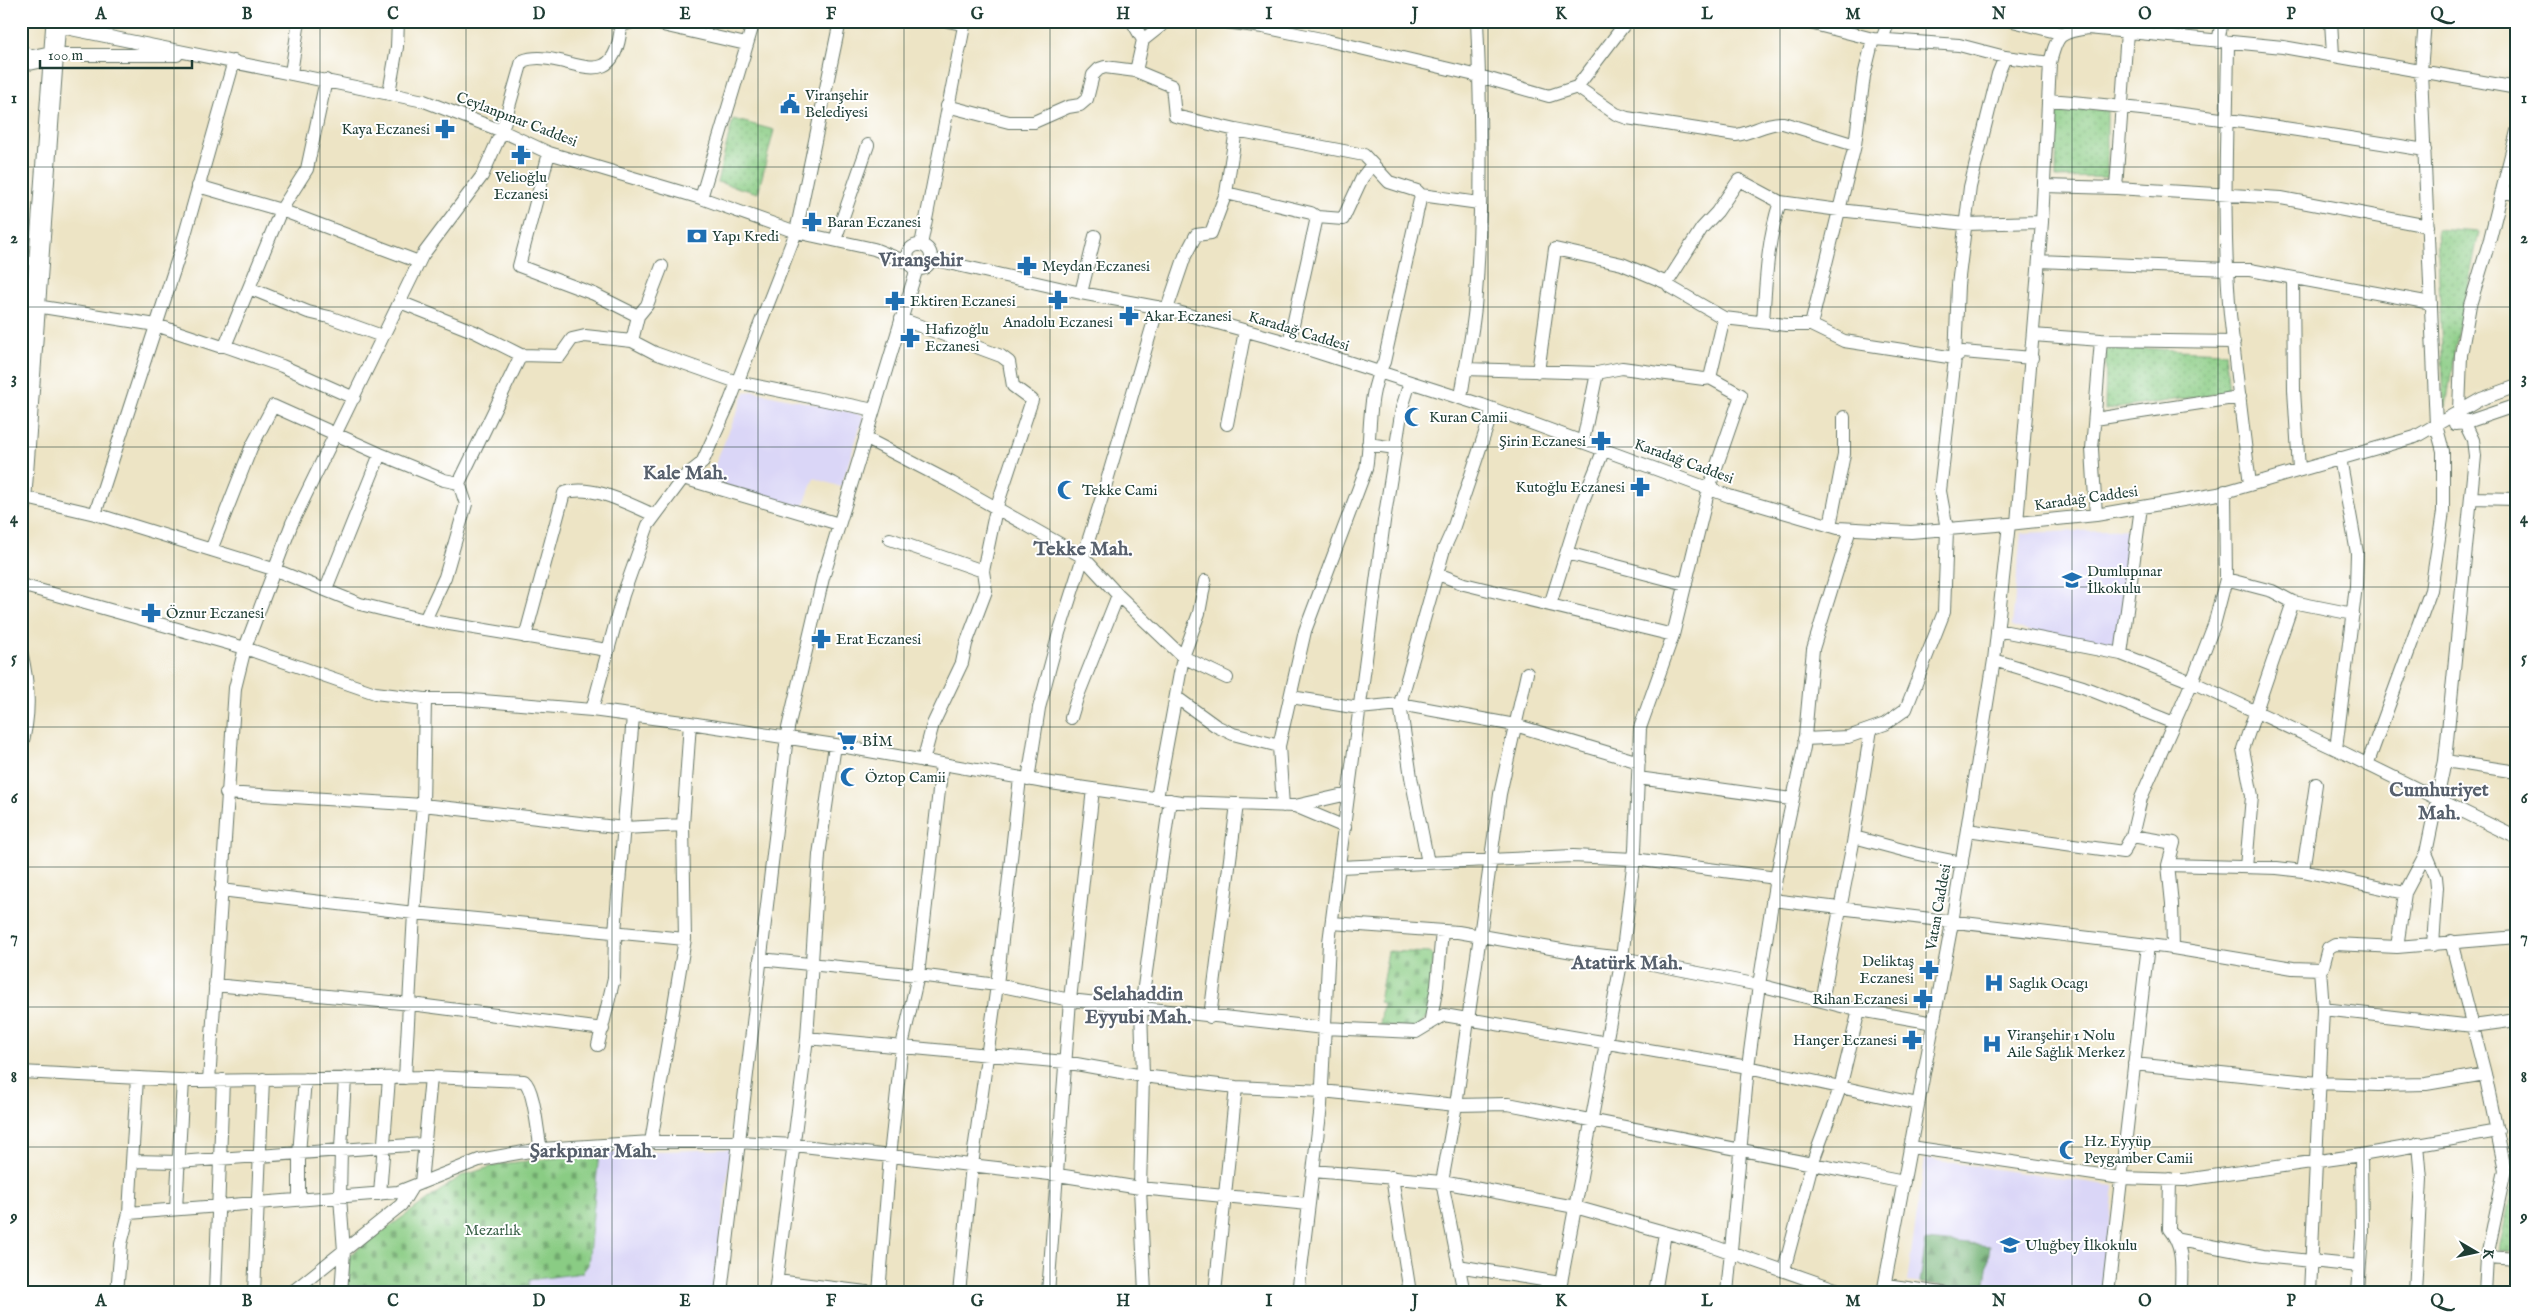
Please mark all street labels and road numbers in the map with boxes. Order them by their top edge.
street label: Ceylanpınar Caddesi [454,88,580,151]
street label: Karadağ Caddesi [1246,307,1352,356]
street label: Karadağ Caddesi [1631,435,1736,488]
street label: Karadağ Caddesi [2033,482,2139,515]
street label: Vatan Caddesi [1921,862,1955,953]

